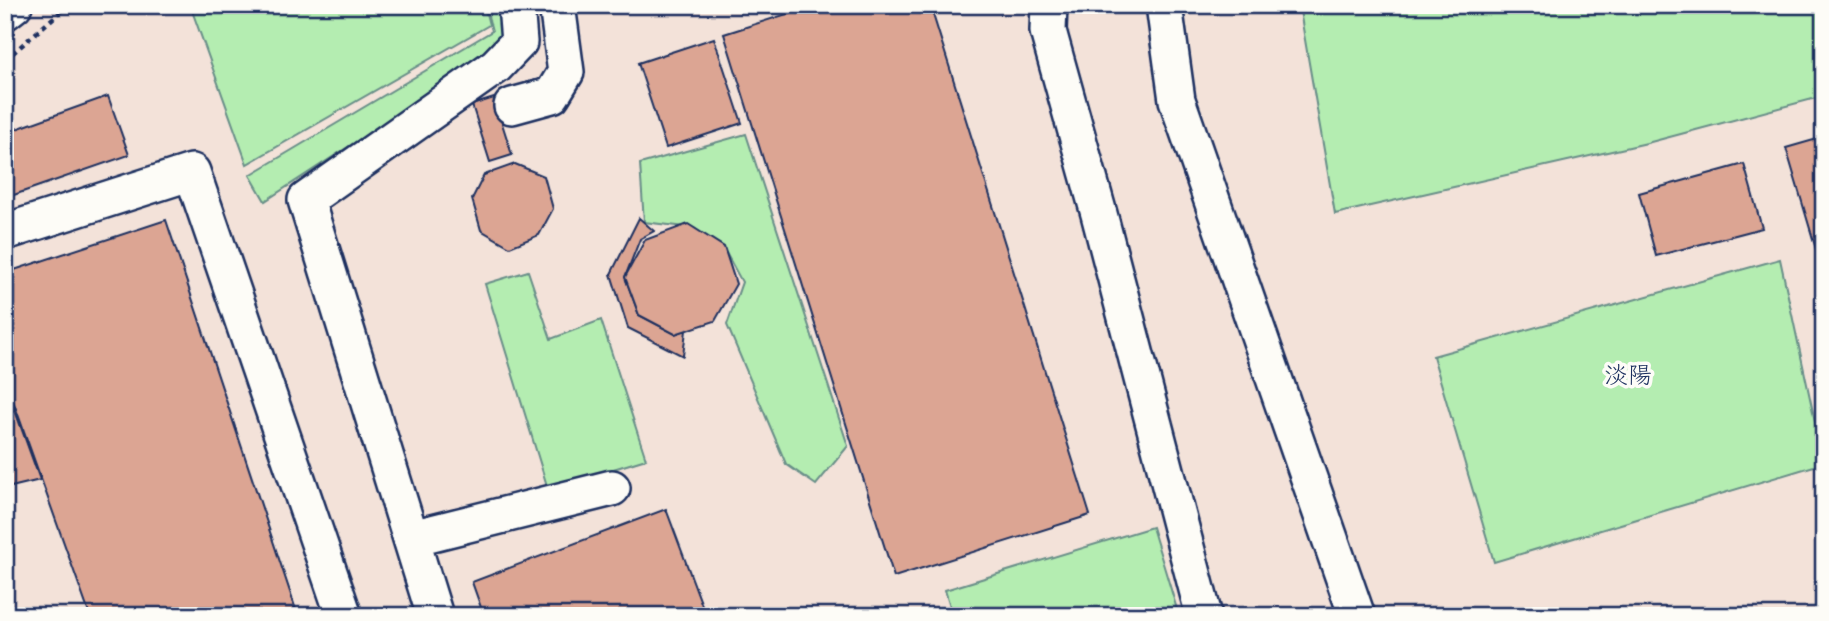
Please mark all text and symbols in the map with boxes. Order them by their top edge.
district label: 淡陽 [1604,361,1652,390]

